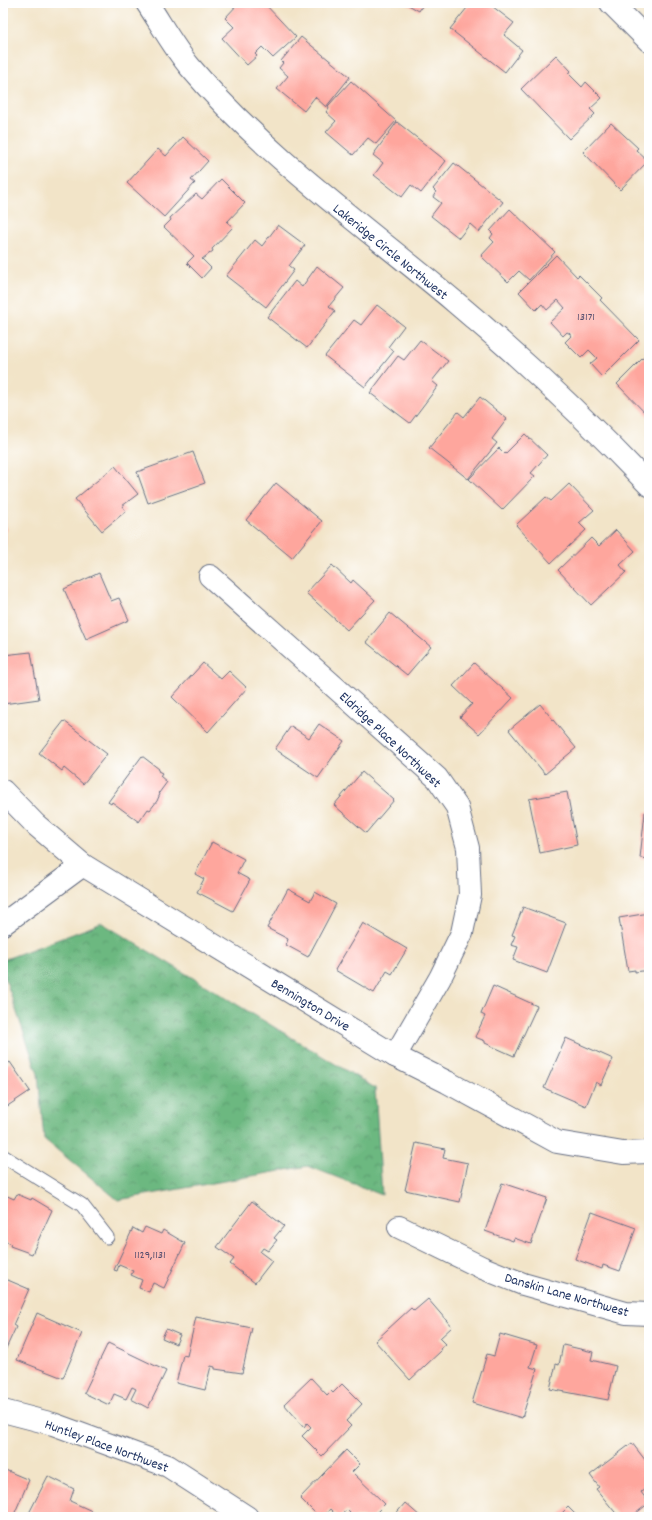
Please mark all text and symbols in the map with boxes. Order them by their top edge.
street label: Lakeridge Circle Northwest [328,200,452,305]
house number: 13171 [577,309,595,326]
street label: Eldridge Place Northwest [334,688,445,793]
street label: Bennington Drive [267,974,353,1037]
house number: 1129,1131 [134,1247,166,1264]
street label: Danskin Lane Northwest [502,1269,631,1323]
street label: Huntley Place Northwest [42,1415,171,1479]

